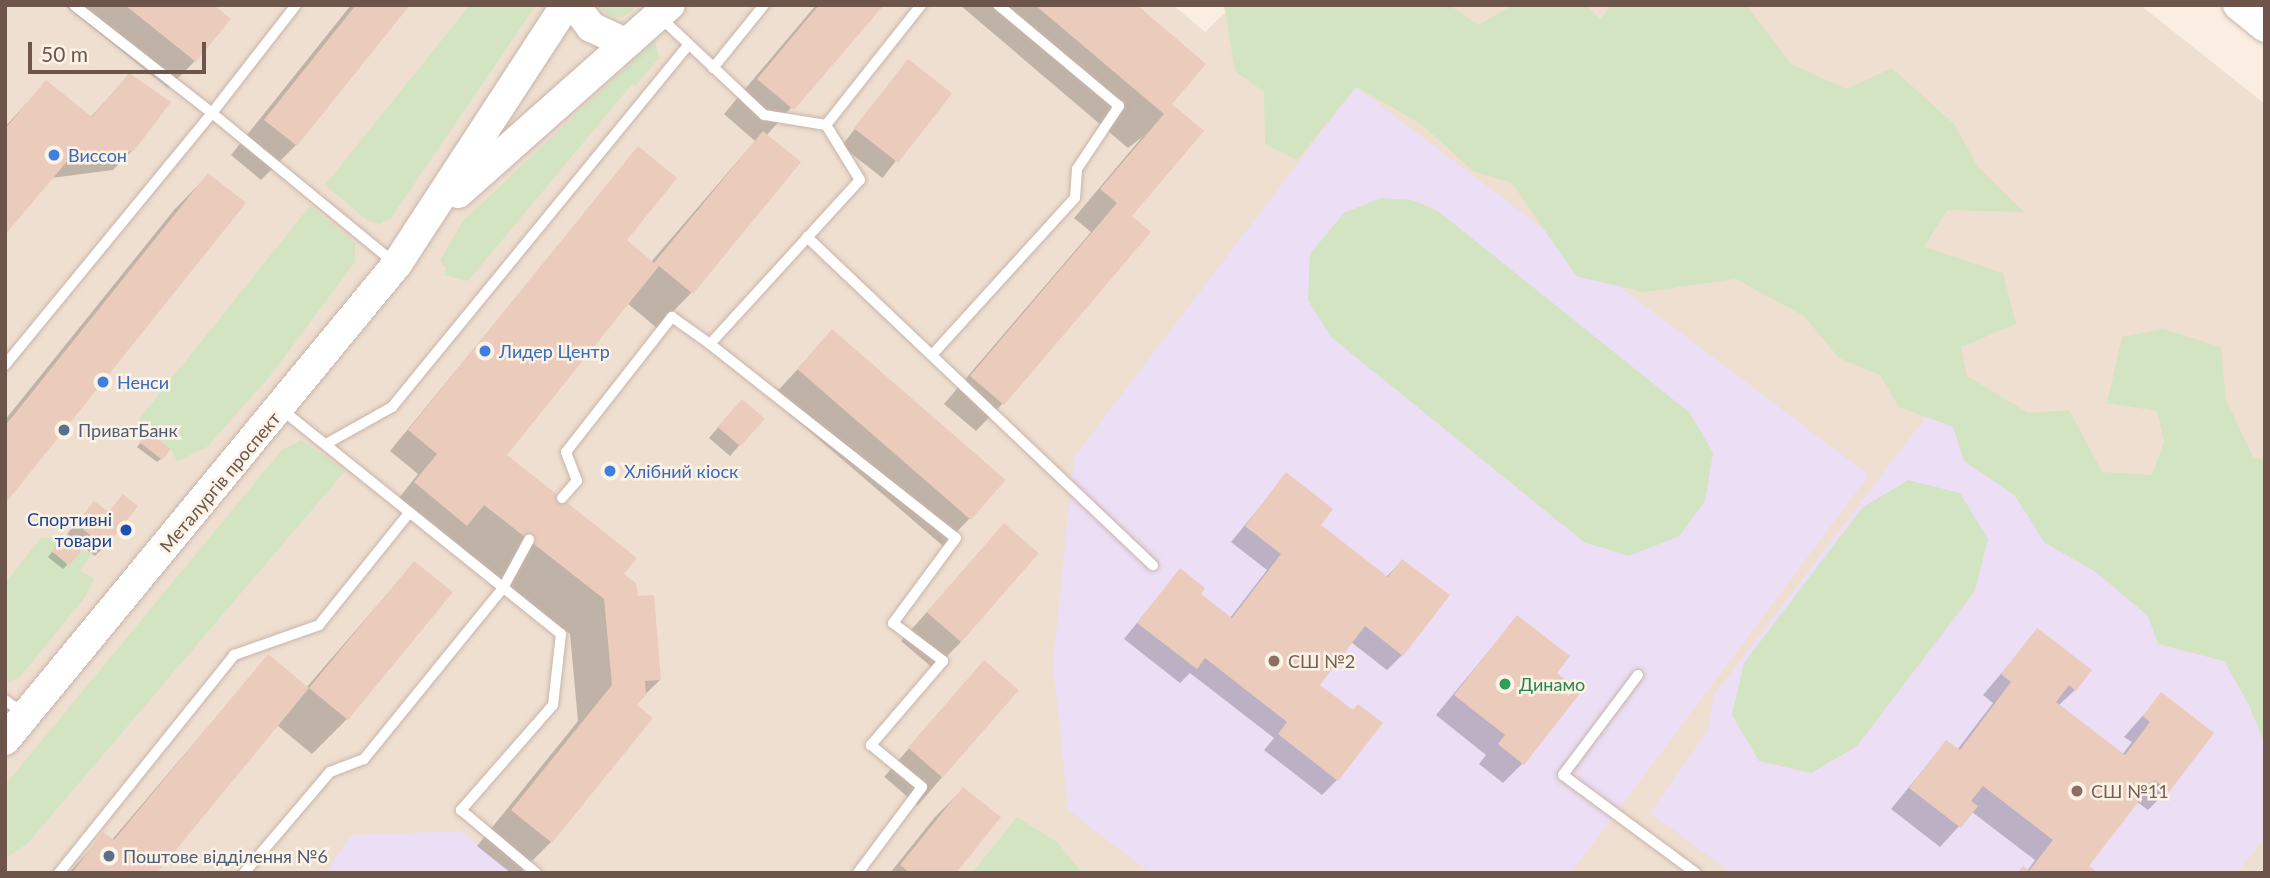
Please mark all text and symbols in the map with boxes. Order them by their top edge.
scale bar [32,28,210,72]
text: 50 m [41,41,88,66]
place label: Виссон [68,144,127,166]
marker: Виссон [46,147,62,163]
place label: Лидер Центр [499,340,610,362]
marker: Лидер Центр [477,343,493,359]
place label: Ненси [117,371,169,393]
marker: Ненси [95,374,111,390]
street label: Металургів проспект [155,408,285,556]
place label: ПриватБанк [78,419,178,441]
marker: ПриватБанк [56,422,72,438]
place label: Хлібний кіоск [624,460,738,482]
marker: Хлібний кіоск [602,463,618,479]
place label: Спортивні товари [27,509,112,552]
marker: Спортивні товари [118,522,134,538]
place label: СШ №2 [1288,650,1355,672]
marker: СШ №2 [1266,653,1282,669]
place label: Динамо [1519,673,1585,695]
marker: Динамо [1497,676,1513,692]
place label: СШ №11 [2091,780,2169,802]
marker: СШ №11 [2069,783,2085,799]
place label: Поштове відділення №6 [123,845,328,867]
marker: Поштове відділення №6 [101,848,117,864]

